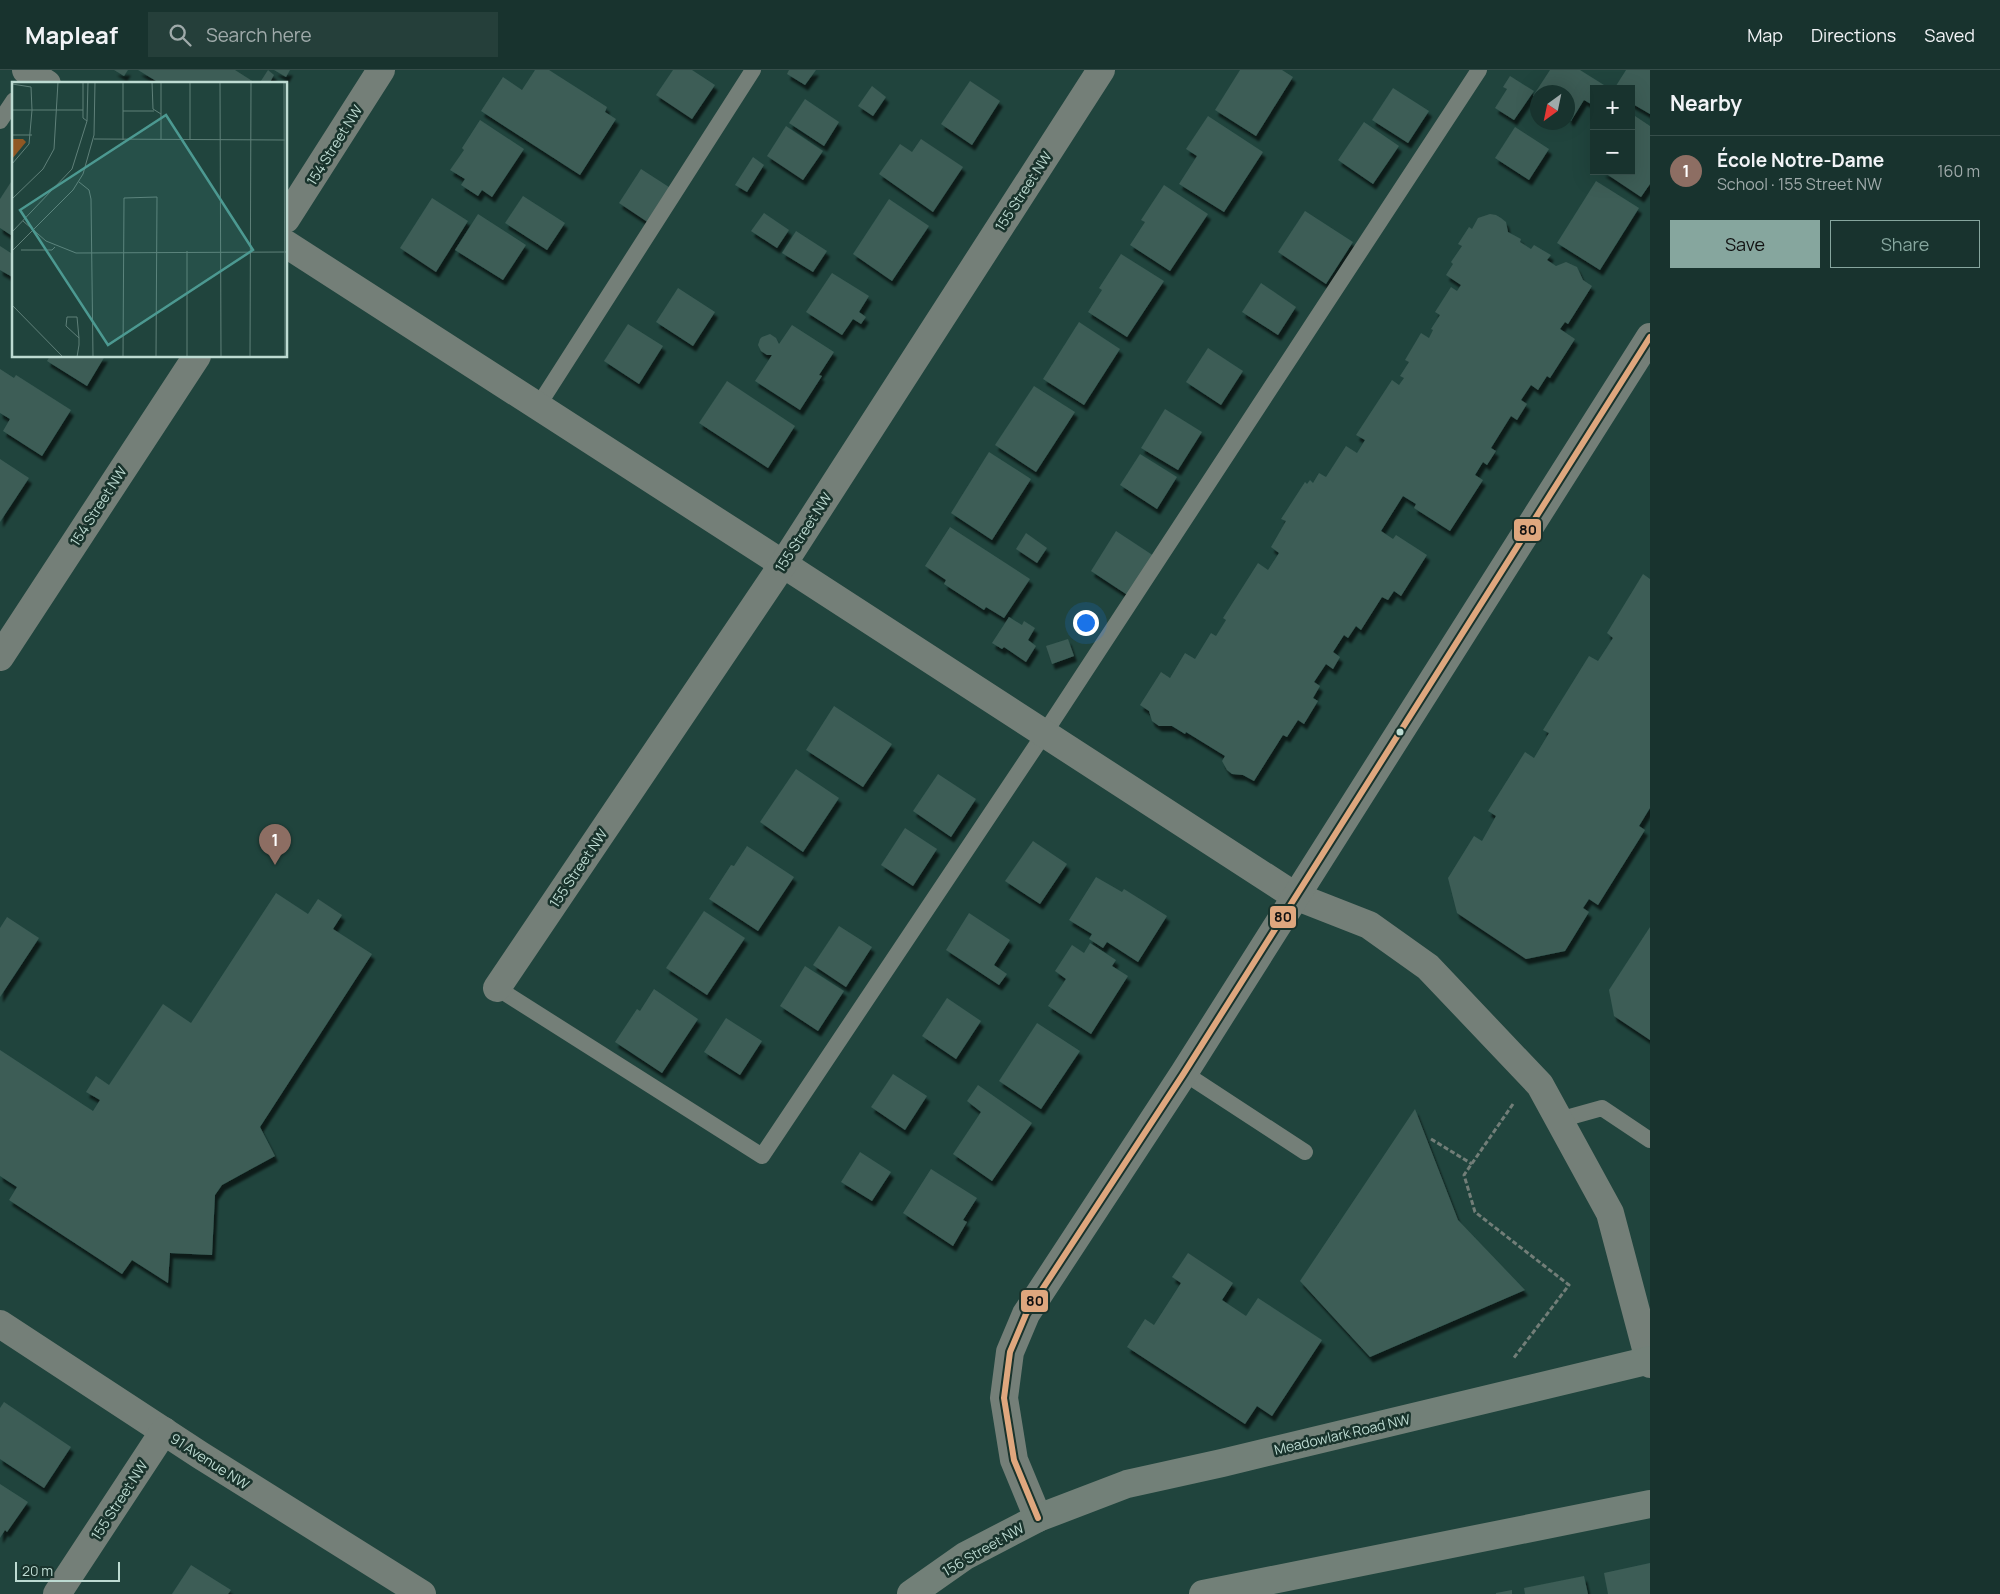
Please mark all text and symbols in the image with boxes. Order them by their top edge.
search box [148,12,498,57]
text: Mapleaf [25,18,118,51]
icon: search [166,21,194,49]
text: Search here [206,22,312,48]
text: Map [1747,23,1783,47]
text: Directions [1811,23,1896,47]
text: Saved [1924,23,1975,47]
inset map [12,82,288,358]
north arrow [1530,85,1575,130]
map controls [1590,85,1635,175]
button: + [1590,85,1635,130]
text: Nearby [1670,89,1742,117]
street label: 154 Street NW [302,101,366,189]
button: − [1590,130,1635,175]
text: École Notre-Dame [1717,147,1884,173]
street label: 155 Street NW [990,148,1056,234]
text: 1 [1682,160,1690,182]
text: 160 m [1937,160,1980,182]
text: School · 155 Street NW [1717,173,1882,195]
button: Save [1670,220,1820,268]
button: Share [1830,220,1980,268]
street label: 154 Street NW [65,463,131,549]
street label: 155 Street NW [770,489,836,575]
line badge: 80 [1513,518,1542,542]
text: 80 [1519,520,1537,539]
your location [1073,610,1099,636]
unlabelled marker [1395,727,1405,737]
pin: 1 [259,824,291,865]
street label: 155 Street NW [545,825,611,911]
line badge: 80 [1269,905,1297,929]
text: 80 [1274,907,1292,926]
line badge: 80 [1020,1289,1049,1313]
text: 80 [1026,1291,1044,1310]
street label: Meadowlark Road NW [1272,1409,1412,1459]
street label: 91 Avenue NW [167,1428,253,1494]
street label: 155 Street NW [86,1457,152,1543]
street label: 156 Street NW [939,1518,1027,1580]
scale bar [15,1559,120,1582]
text: 20 m [22,1561,53,1580]

